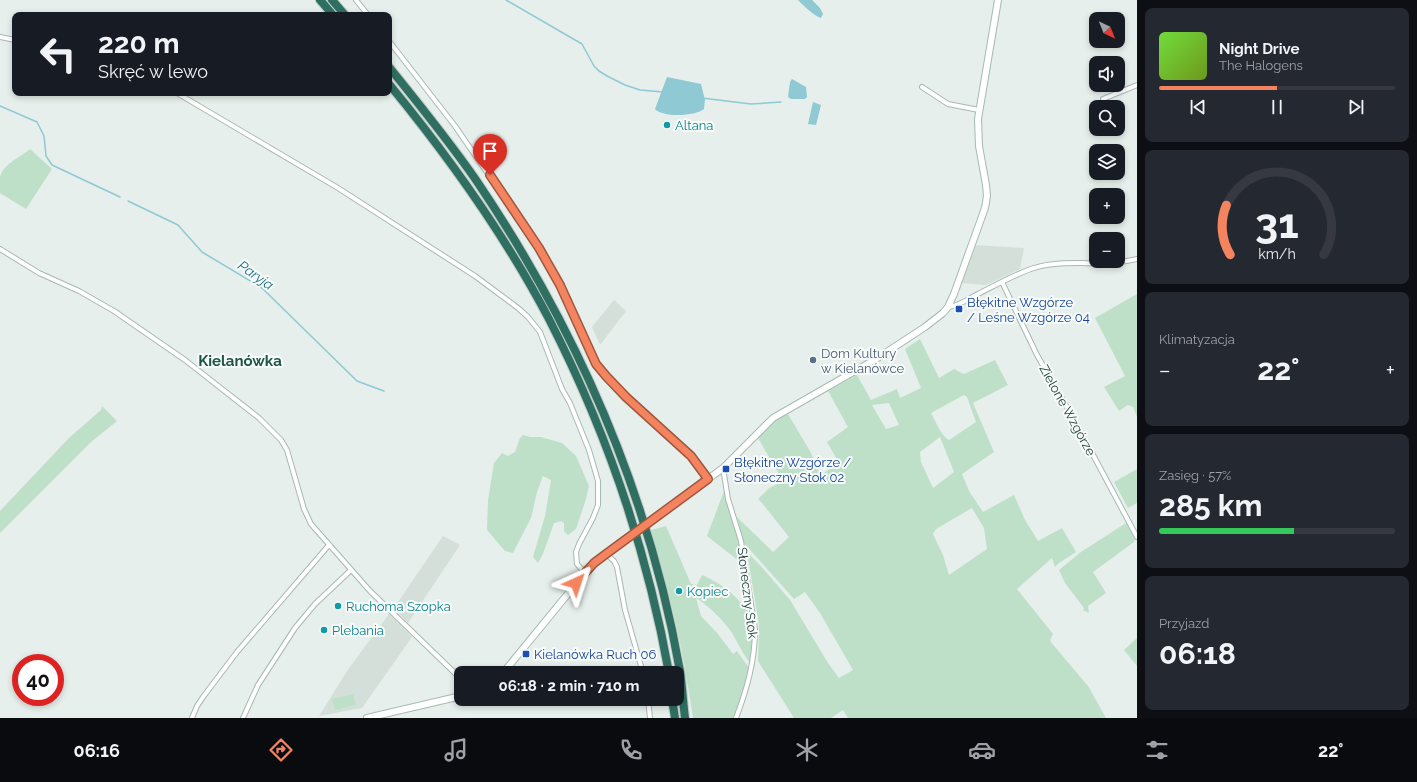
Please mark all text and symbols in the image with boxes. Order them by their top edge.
north arrow [1089,12,1125,48]
map controls [1089,12,1125,268]
text: 220 m [98,27,180,60]
icon: left [32,28,84,80]
text: Night Drive [1219,40,1299,58]
button: sound [1089,56,1125,92]
text: The Halogens [1219,58,1303,73]
text: Skręć w lewo [98,61,208,82]
icon: previous [1187,96,1209,118]
icon: pause [1266,96,1288,118]
icon: next [1345,96,1367,118]
button: search [1089,100,1125,136]
place label: Altana [675,118,713,133]
marker: Altana [662,120,672,130]
pin [473,134,507,175]
icon: arrive [479,140,501,162]
button: layers [1089,144,1125,180]
button: + [1089,188,1125,224]
text: 31 [1255,199,1299,248]
button: − [1089,232,1125,268]
text: km/h [1258,246,1296,262]
water label: Paryja [235,257,277,293]
place label: Błękitne Wzgórze / Leśne Wzgórze 04 [967,295,1090,325]
marker: Błękitne Wzgórze / Leśne Wzgórze 04 [954,304,964,314]
text: Klimatyzacja [1159,332,1235,347]
place label: Dom Kultury w Kielanówce [821,346,904,376]
district label: Kielanówka [198,352,282,370]
text: 22° [1257,352,1299,387]
marker: Dom Kultury w Kielanówce [808,355,818,365]
text: − [1159,357,1171,383]
text: + [1386,357,1395,383]
street label: Zielone Wzgórze [1036,362,1099,459]
place label: Błękitne Wzgórze / Słoneczny Stok 02 [734,455,851,485]
marker: Błękitne Wzgórze / Słoneczny Stok 02 [721,464,731,474]
text: Zasięg · 57% [1159,468,1231,483]
text: 285 km [1159,488,1263,523]
street label: Słoneczny Stok [734,546,761,640]
position arrow [555,562,597,604]
place label: Kopiec [687,584,728,599]
marker: Kopiec [674,586,684,596]
place label: Ruchoma Szopka [346,599,451,614]
marker: Ruchoma Szopka [333,601,343,611]
text: Przyjazd [1159,616,1209,631]
place label: Plebania [332,623,384,638]
marker: Plebania [319,625,329,635]
text: 06:18 [1159,636,1236,671]
place label: Kielanówka Ruch 06 [534,647,656,662]
marker: Kielanówka Ruch 06 [521,649,531,659]
speed limit sign: 40 [12,654,64,706]
text: 06:18 · 2 min · 710 m [498,677,640,695]
icon: directions [267,736,295,764]
icon: music [442,736,470,764]
icon: phone [617,736,645,764]
icon: climate [793,736,821,764]
icon: car [968,736,996,764]
icon: filters [1143,736,1171,764]
text: 06:16 [74,740,120,761]
text: 22° [1318,740,1343,761]

